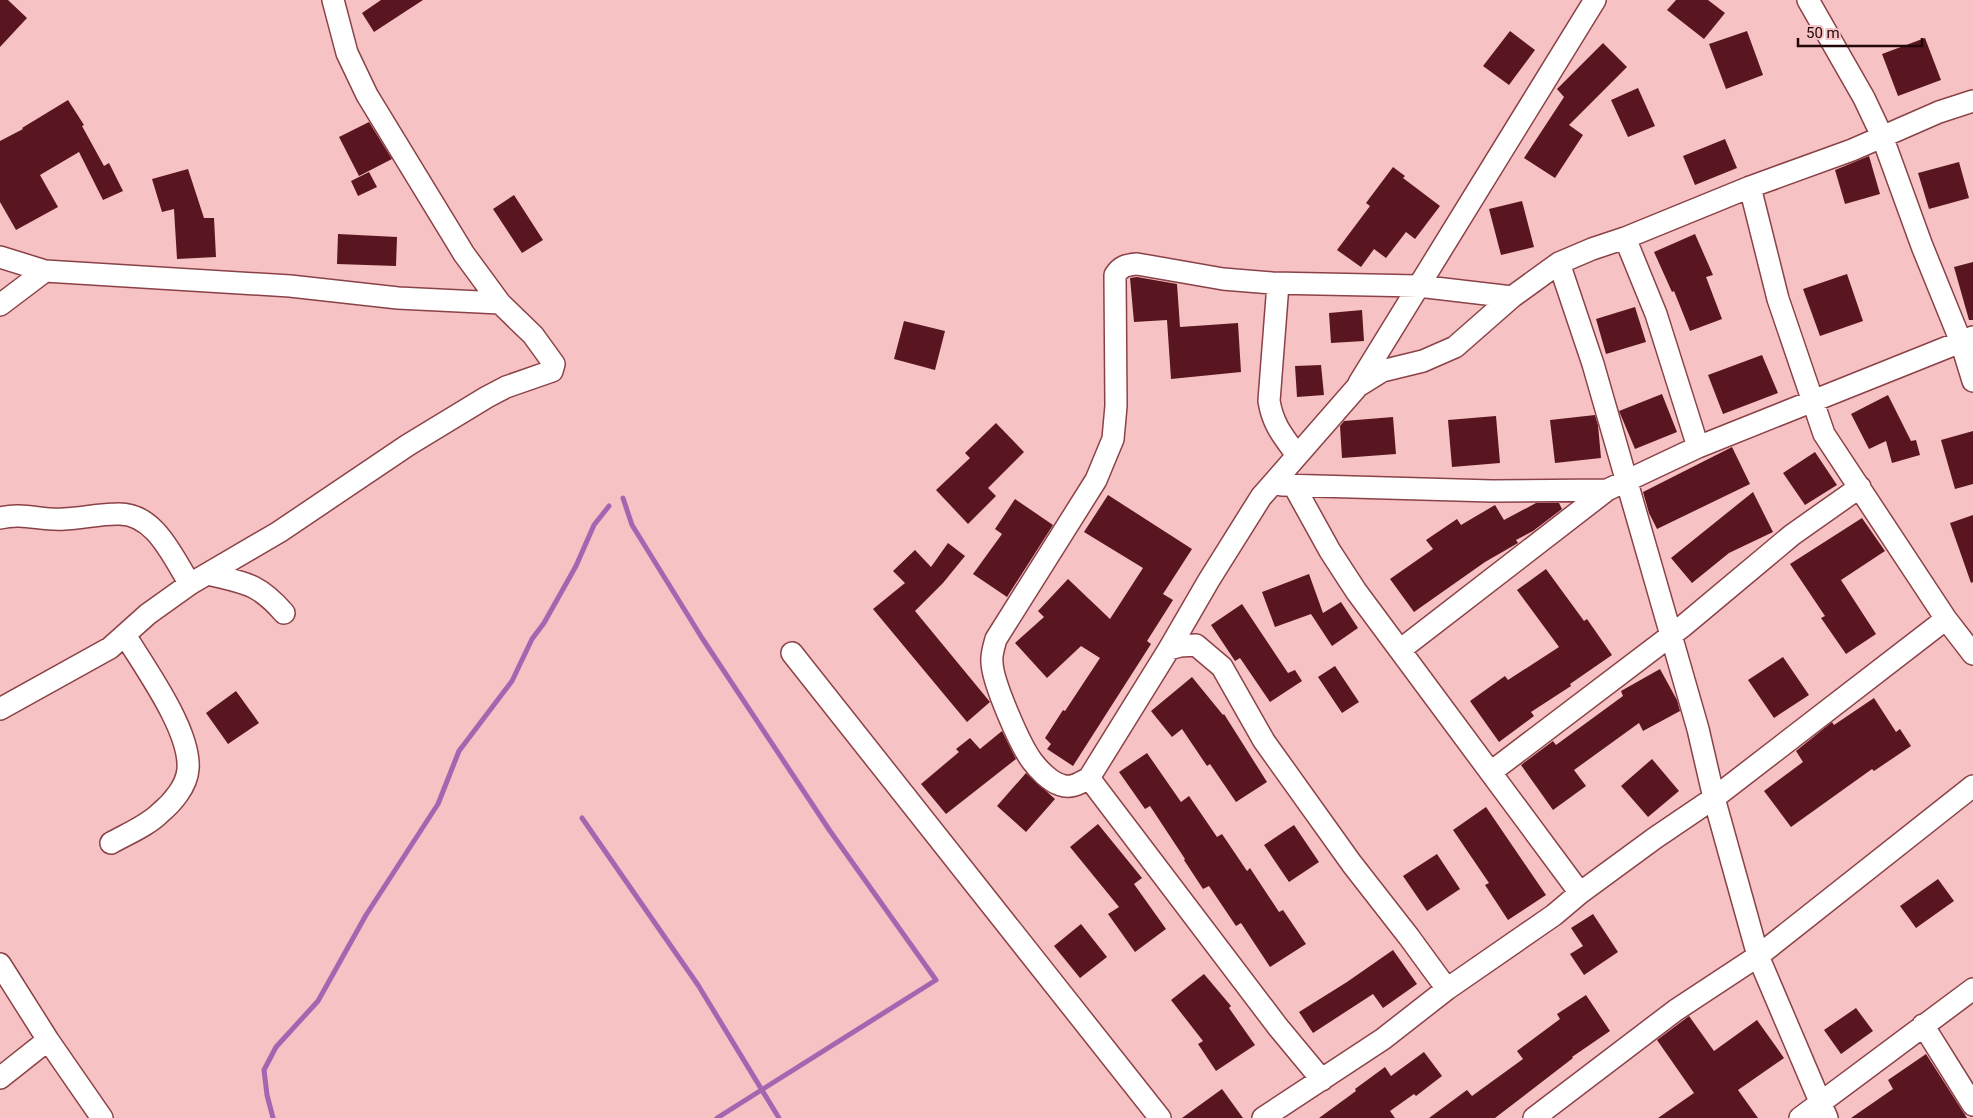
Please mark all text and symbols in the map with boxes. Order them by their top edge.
scale bar [1798,15,1922,47]
text: 50 m [1806,24,1840,42]

